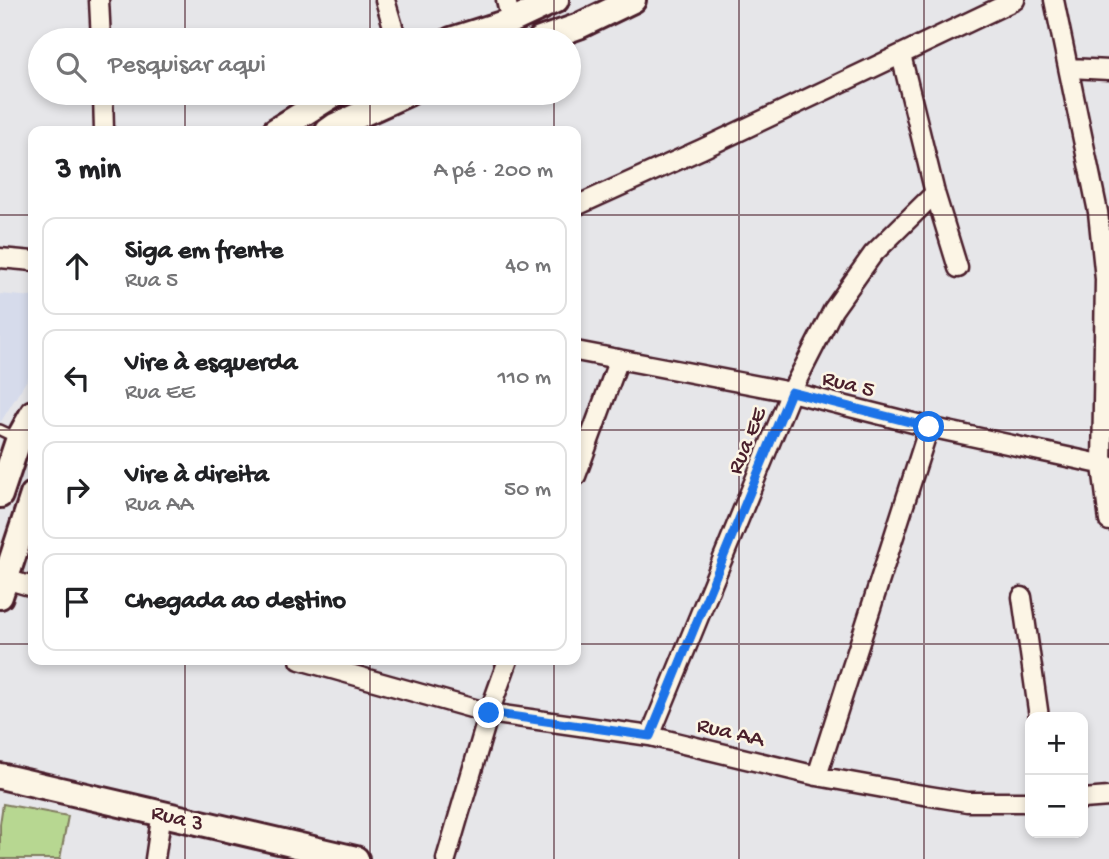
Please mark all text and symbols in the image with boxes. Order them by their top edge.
search box [28,28,581,105]
icon: search [52,48,90,86]
text: Pesquisar aqui [108,51,266,82]
text: 3 min [56,154,121,189]
text: A pé · 200 m [434,158,553,185]
text: Siga em frente [125,237,283,268]
icon: ahead [58,247,96,285]
text: 40 m [505,253,551,280]
text: Rua 5 [125,268,178,295]
text: Vire à esquerda [125,349,298,380]
icon: left [58,359,96,397]
text: 110 m [498,365,551,392]
street label: Rua 5 [819,366,877,405]
text: Rua EE [125,380,195,407]
street label: Rua EE [723,402,774,479]
route start [913,411,944,442]
text: Vire à direita [125,461,269,492]
icon: right [58,471,96,509]
text: 50 m [504,477,551,504]
text: Rua AA [125,492,193,519]
icon: arrive [58,583,96,621]
text: Chegada ao destino [125,587,346,618]
route end [473,697,504,728]
map controls [1025,712,1088,838]
button: + [1025,712,1088,775]
street label: Rua AA [694,713,768,755]
button: − [1025,775,1088,838]
street label: Rua 3 [148,800,206,839]

